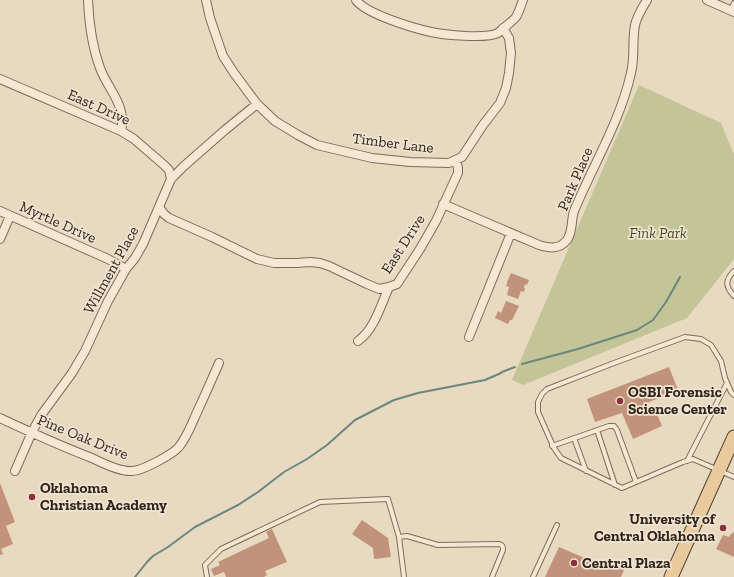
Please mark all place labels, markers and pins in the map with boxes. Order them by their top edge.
place label: OSBI Forensic Science Center [628,383,727,418]
marker: OSBI Forensic Science Center [615,396,625,406]
place label: Oklahoma Christian Academy [40,479,167,514]
marker: Oklahoma Christian Academy [27,492,37,502]
place label: University of Central Oklahoma [594,510,717,545]
marker: University of Central Oklahoma [718,523,728,533]
place label: Central Plaza [582,554,671,572]
marker: Central Plaza [569,558,579,568]

